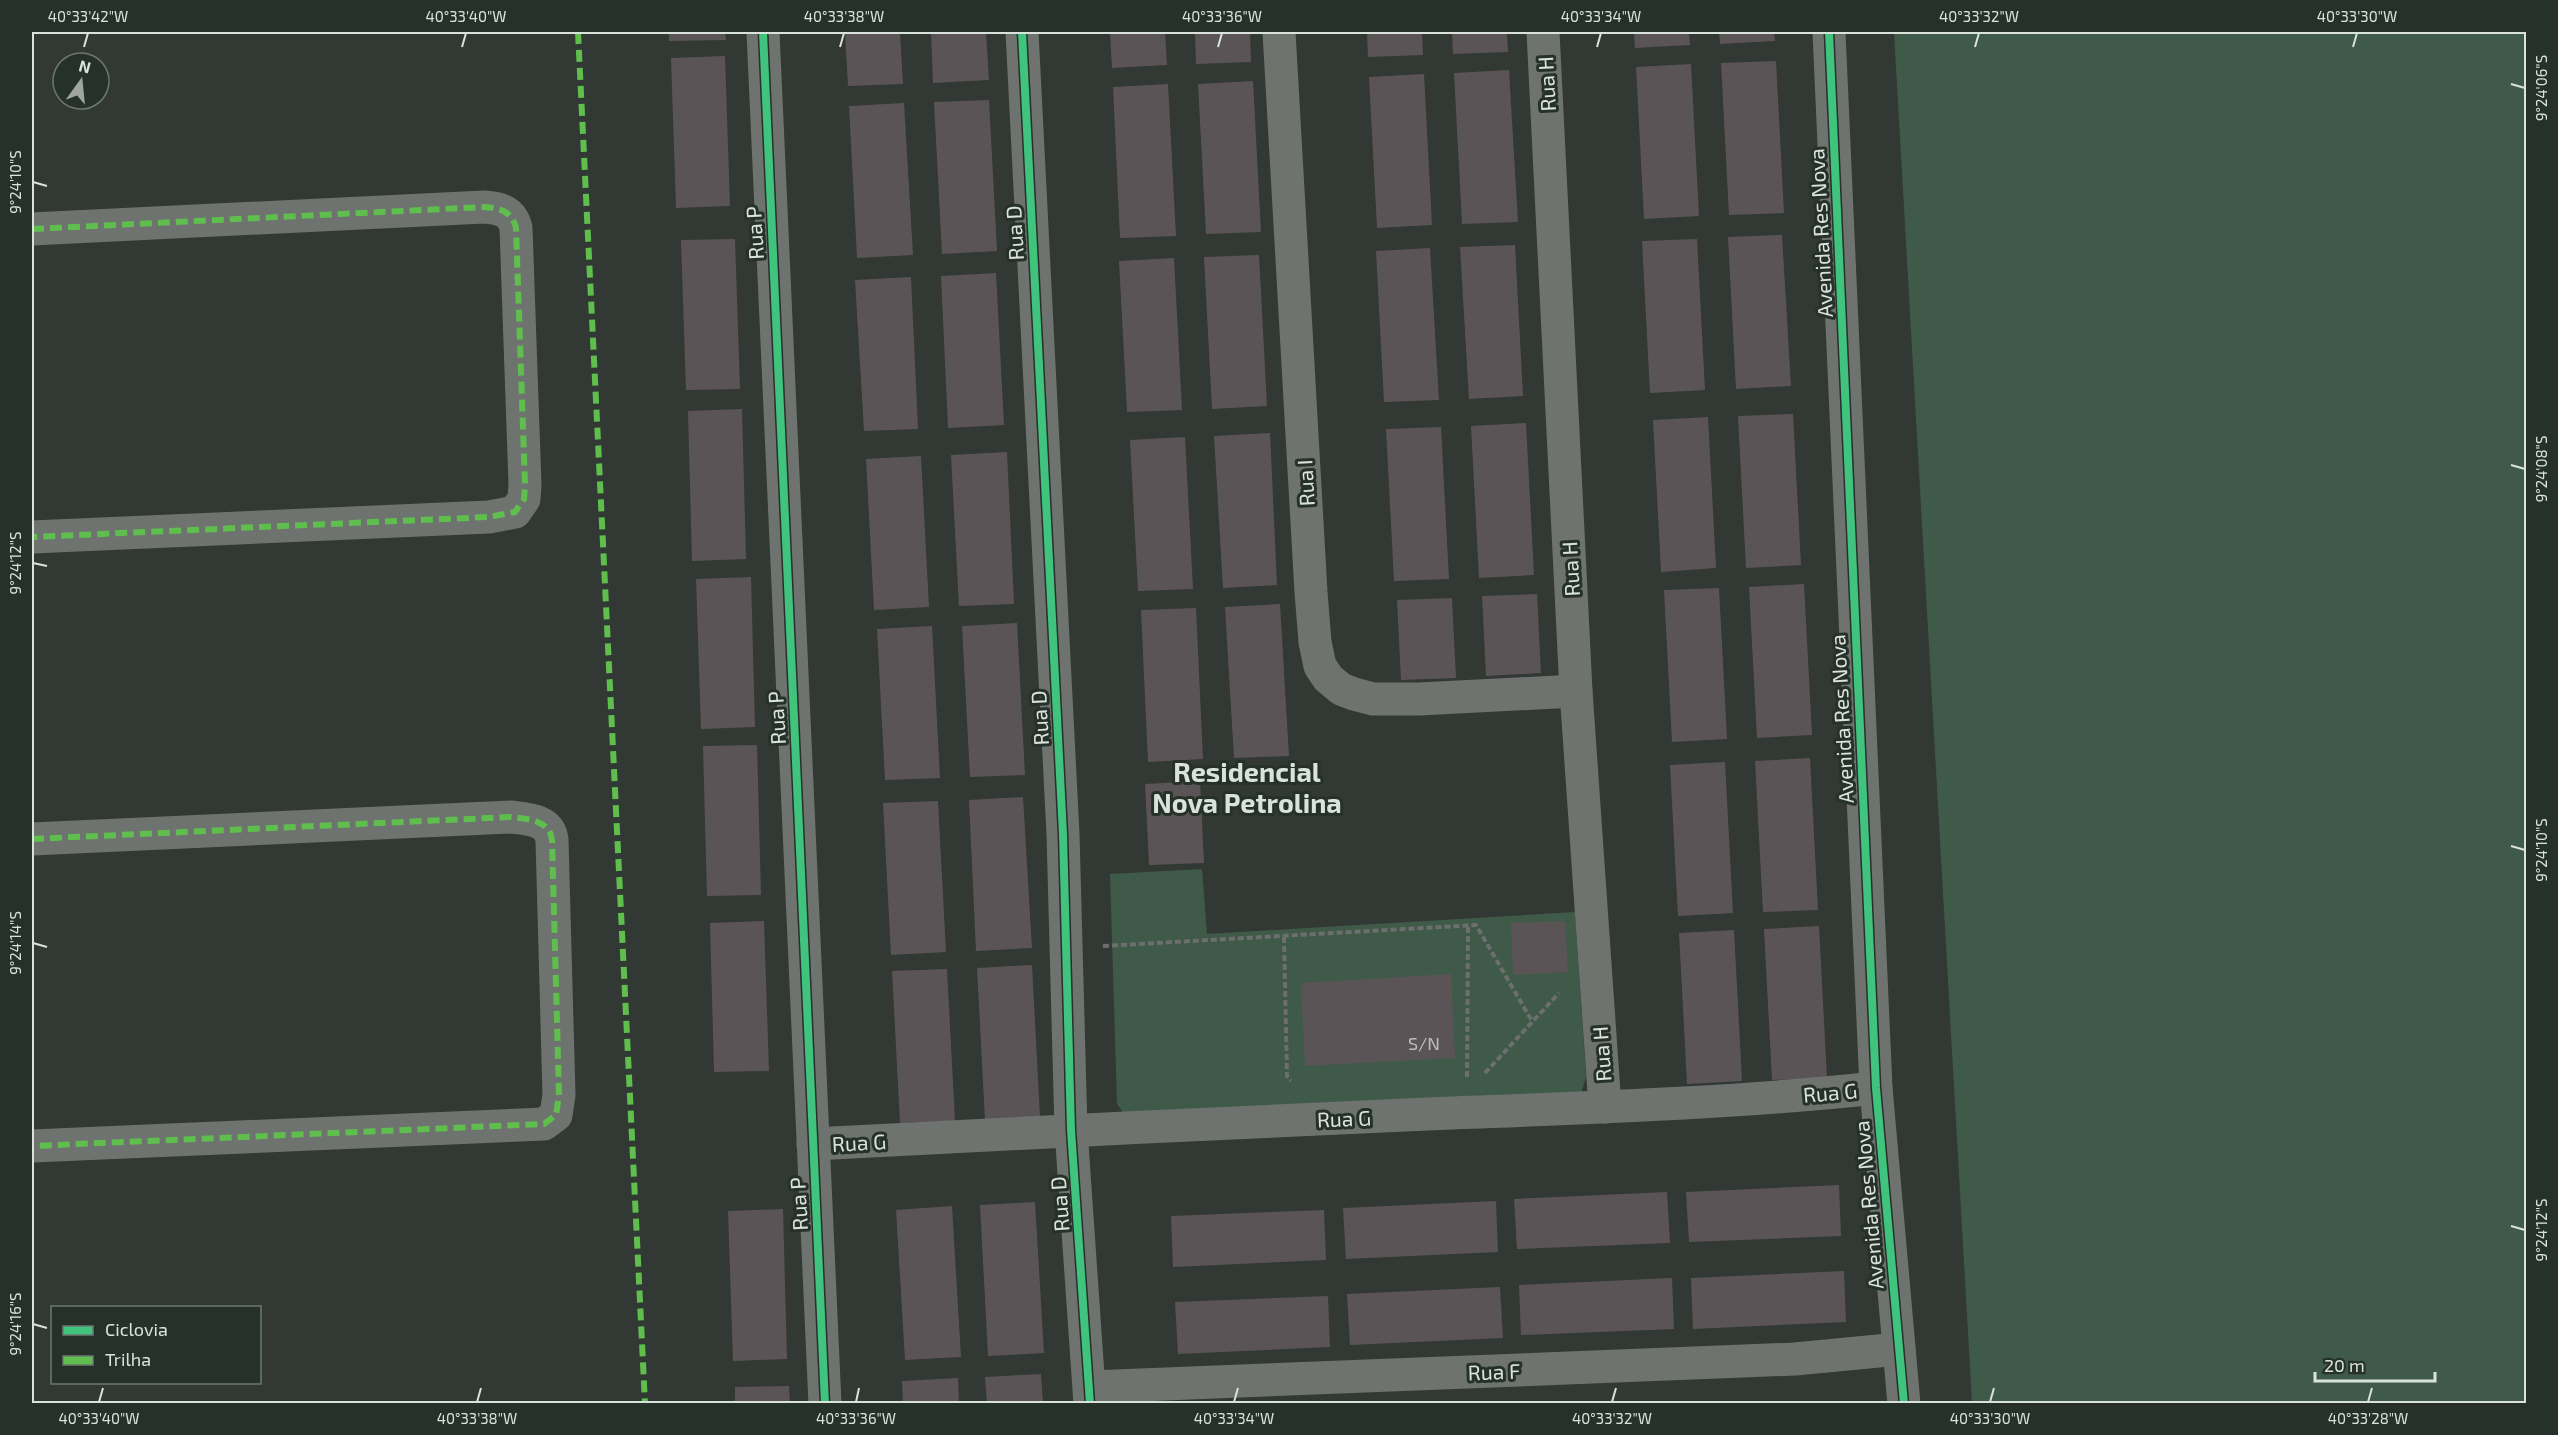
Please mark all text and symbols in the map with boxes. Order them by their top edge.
text: 40°33'42"W [48,7,128,25]
text: 40°33'40"W [425,7,507,25]
text: 40°33'38"W [804,7,884,25]
text: 40°33'36"W [1182,7,1262,25]
text: 40°33'34"W [1561,7,1641,25]
text: 40°33'32"W [1939,7,2019,25]
text: 40°33'30"W [2317,7,2397,25]
north arrow [51,51,111,111]
text: N [77,55,93,77]
text: 9°24'06"S [2532,55,2550,121]
street label: Rua H [1532,56,1560,112]
street label: Avenida Res Nova [1803,148,1837,318]
text: 9°24'10"S [6,150,24,214]
street label: Rua D [1000,205,1028,261]
street label: Rua P [740,206,768,260]
text: 9°24'08"S [2532,436,2550,502]
street label: Rua I [1291,459,1319,507]
text: 9°24'12"S [6,532,24,594]
street label: Rua H [1556,541,1584,597]
street label: Avenida Res Nova [1824,634,1858,804]
street label: Rua D [1025,690,1053,746]
street label: Rua P [762,691,790,745]
district label: Residencial Nova Petrolina [1152,755,1342,818]
text: 9°24'10"S [2532,818,2550,882]
text: 9°24'14"S [6,911,24,975]
street label: Rua H [1587,1026,1615,1082]
house number: S/N [1408,1032,1440,1054]
street label: Rua G [1802,1077,1858,1107]
street label: Rua G [1316,1105,1372,1131]
street label: Avenida Res Nova [1848,1120,1888,1290]
street label: Rua G [831,1128,887,1156]
street label: Rua D [1045,1176,1073,1232]
street label: Rua P [784,1177,812,1231]
text: 9°24'12"S [2532,1199,2550,1261]
text: 9°24'16"S [6,1292,24,1356]
legend [51,1306,261,1384]
text: Ciclovia [105,1318,168,1340]
scale bar [2315,1345,2435,1383]
text: Trilha [105,1348,151,1370]
text: 20 m [2324,1354,2365,1376]
street label: Rua F [1467,1358,1521,1384]
text: 40°33'40"W [58,1409,140,1427]
text: 40°33'38"W [437,1409,517,1427]
text: 40°33'36"W [816,1409,896,1427]
text: 40°33'34"W [1194,1409,1274,1427]
text: 40°33'32"W [1572,1409,1652,1427]
text: 40°33'30"W [1950,1409,2030,1427]
text: 40°33'28"W [2328,1409,2408,1427]

